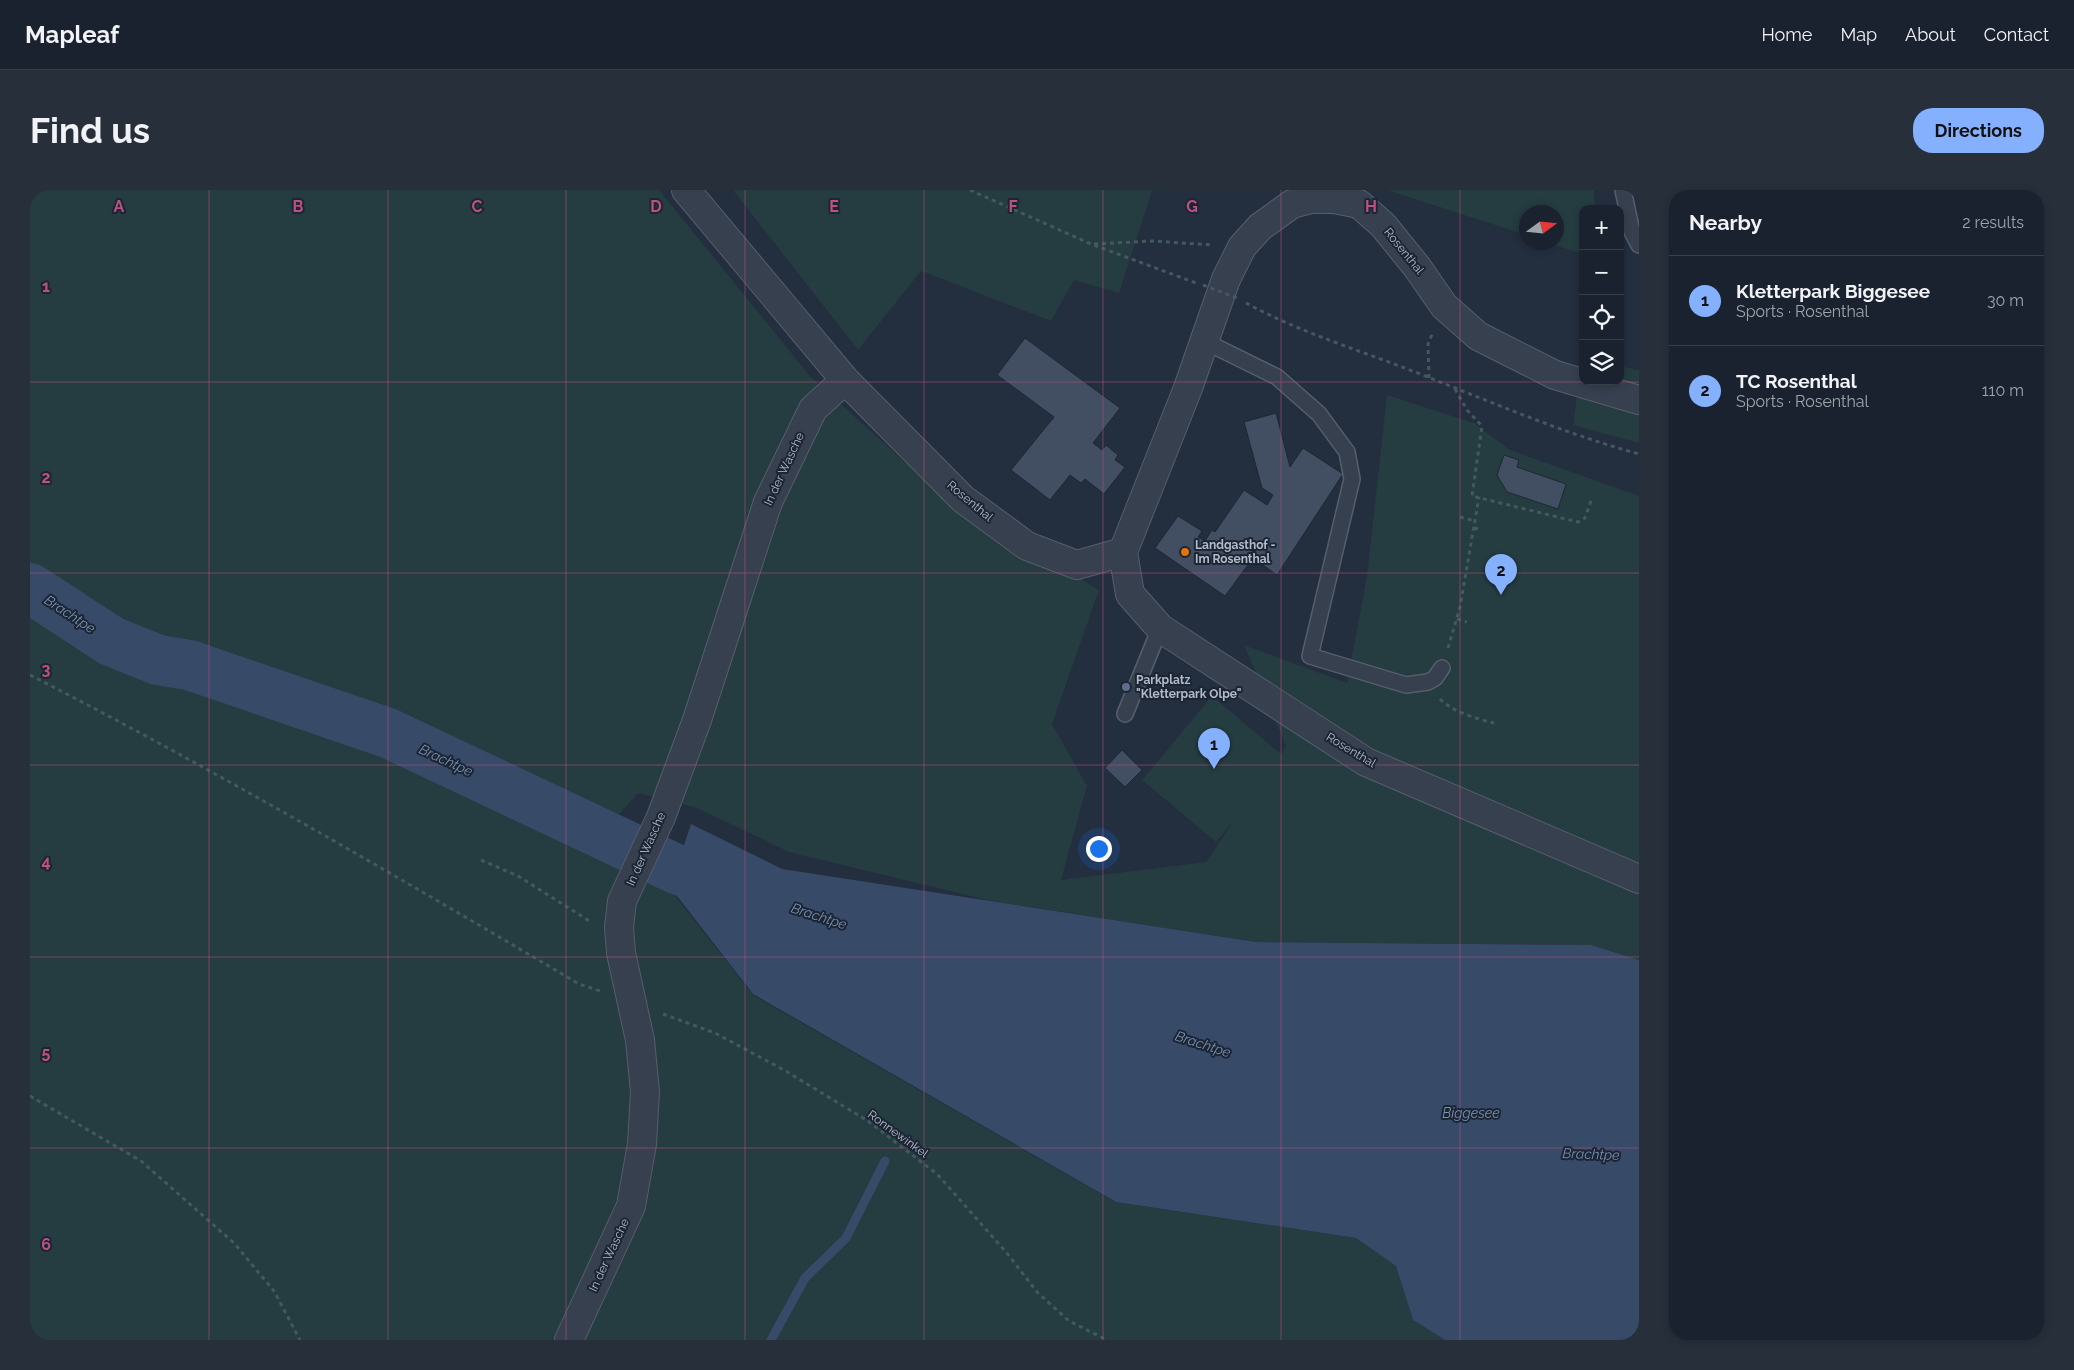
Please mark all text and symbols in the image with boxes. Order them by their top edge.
text: Mapleaf [25,20,119,49]
text: Home [1761,24,1812,45]
text: Map [1840,24,1877,45]
text: About [1905,24,1956,45]
text: Contact [1984,24,2049,45]
button: Directions [1913,108,2044,153]
text: Find us [30,110,150,151]
text: A [114,197,125,216]
text: B [293,197,304,216]
text: C [472,197,483,216]
text: D [650,197,662,216]
text: E [829,197,839,216]
text: F [1008,197,1018,216]
text: G [1186,197,1198,216]
text: H [1365,197,1377,216]
north arrow [1519,205,1564,250]
map controls [1579,205,1624,385]
button: + [1579,205,1624,250]
text: Nearby [1689,210,1762,235]
text: 2 results [1962,213,2024,232]
street label: Rosenthal [1381,225,1427,277]
button: − [1579,250,1624,295]
text: 1 [42,277,50,296]
text: Kletterpark Biggesee [1736,280,1930,302]
text: 1 [1701,291,1709,310]
text: 30 m [1987,291,2024,310]
button: locate [1579,295,1624,340]
text: Sports · Rosenthal [1736,302,1869,321]
button: layers [1579,340,1624,385]
text: TC Rosenthal [1736,370,1857,392]
text: 2 [1700,381,1710,400]
text: 110 m [1982,381,2024,400]
text: Sports · Rosenthal [1736,392,1869,411]
street label: In der Wasche [761,430,807,508]
text: 2 [41,468,51,487]
street label: Rosenthal [944,478,996,525]
place label: Landgasthof - Im Rosenthal [1195,538,1275,566]
marker: Landgasthof - Im Rosenthal [1179,546,1191,558]
pin: 2 [1485,554,1517,595]
water label: Brachtpe [42,592,99,637]
text: 3 [42,660,51,679]
place label: Parkplatz "Kletterpark Olpe" [1136,673,1242,701]
marker: Parkplatz "Kletterpark Olpe" [1120,681,1132,693]
pin: 1 [1198,728,1230,769]
street label: Rosenthal [1324,730,1379,771]
water label: Brachtpe [417,741,476,780]
street label: In der Wasche [624,810,668,888]
your location [1086,836,1112,862]
text: 4 [41,852,51,871]
water label: Brachtpe [789,900,849,933]
water label: Brachtpe [1173,1028,1233,1061]
text: 5 [42,1043,51,1062]
water label: Biggesee [1442,1105,1500,1121]
street label: Ronnewinkel [865,1107,932,1161]
water label: Brachtpe [1562,1145,1620,1163]
street label: In der Wasche [586,1216,632,1294]
text: 6 [41,1235,51,1254]

